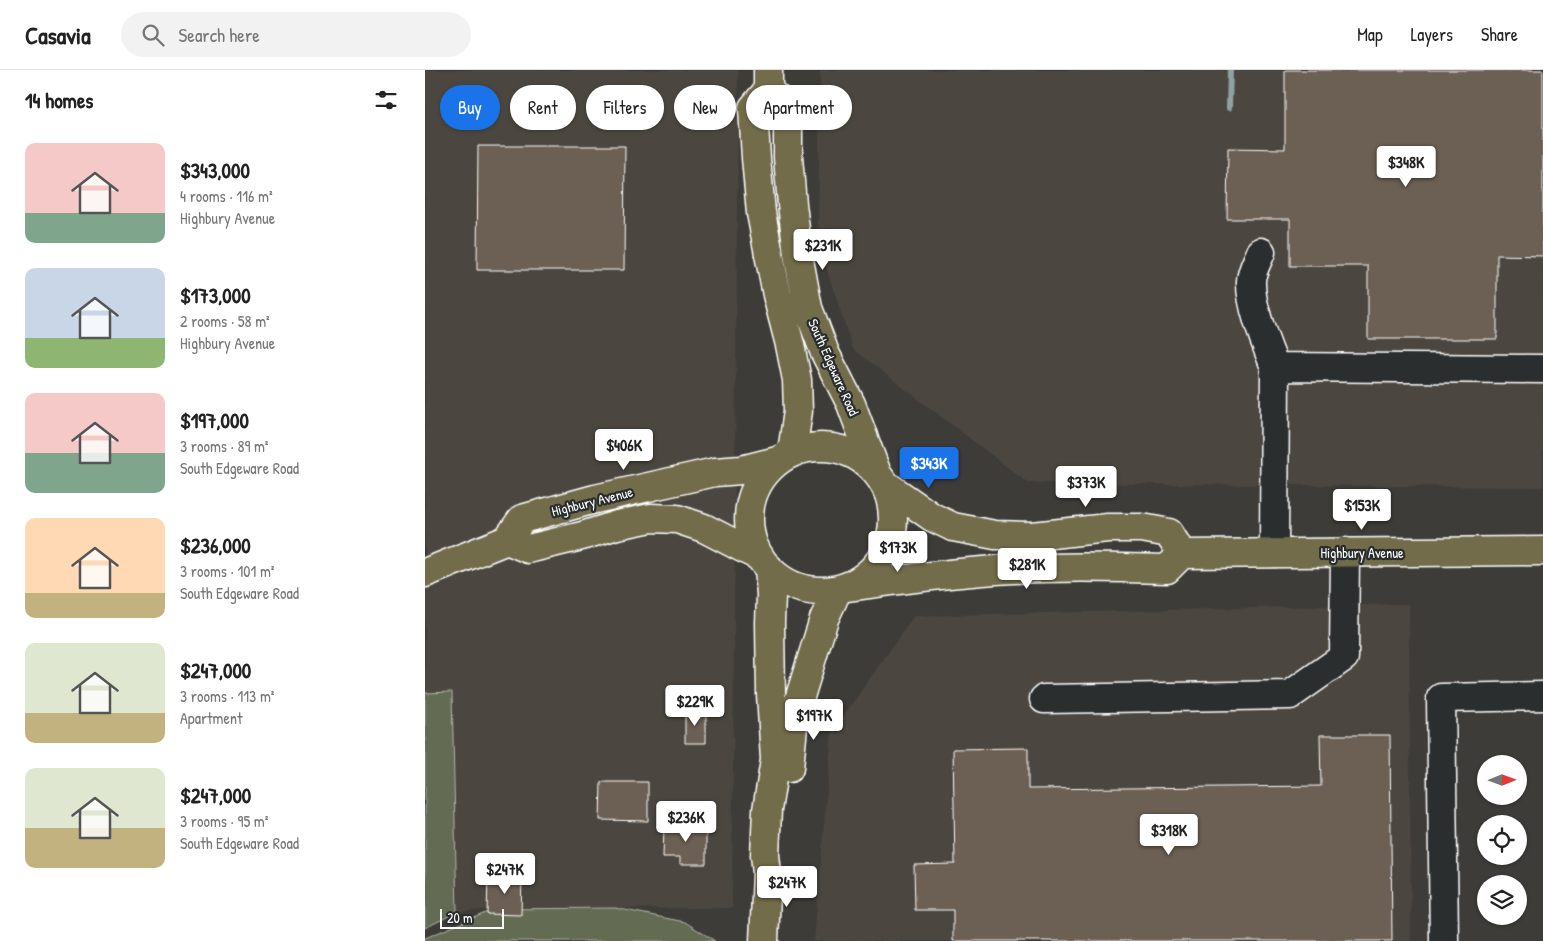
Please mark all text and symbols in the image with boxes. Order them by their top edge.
search box [121,12,471,57]
text: Casavia [25,19,91,51]
icon: search [139,21,167,49]
text: Search here [179,22,260,48]
text: Map [1357,22,1383,47]
text: Layers [1411,22,1453,47]
text: Share [1481,22,1518,47]
chip: Buy [440,85,500,130]
chip: Rent [510,85,576,130]
chip: Filters [586,85,664,130]
chip: New [674,85,736,130]
chip: Apartment [746,85,852,130]
text: 14 homes [25,86,93,115]
icon: filters [372,86,400,114]
pin: $348K [1371,146,1441,188]
text: $348K [1388,151,1424,173]
text: $343,000 [180,156,250,185]
icon: home [65,163,125,223]
text: 4 rooms · 116 m² [180,185,273,207]
text: Highbury Avenue [180,207,275,229]
pin: $231K [788,228,858,271]
text: $231K [805,234,841,256]
text: $173,000 [180,281,251,310]
icon: home [65,288,125,348]
text: 2 rooms · 58 m² [180,310,270,332]
street label: South Edgeware Road [803,316,864,419]
text: Highbury Avenue [180,332,275,354]
text: $197,000 [180,406,249,435]
icon: home [65,413,125,473]
pin: $406K [589,428,659,471]
text: $406K [606,434,642,456]
text: 3 rooms · 89 m² [180,435,269,457]
pin: $343K [894,446,964,489]
text: $343K [911,452,947,474]
text: South Edgeware Road [180,457,299,479]
pin: $373K [1051,466,1121,508]
text: $373K [1067,471,1105,493]
street label: Highbury Avenue [549,482,635,521]
pin: $153K [1327,488,1397,531]
text: $153K [1344,494,1380,516]
pin: $173K [863,530,933,573]
text: $236,000 [180,531,251,560]
text: $173K [879,536,917,558]
icon: home [65,538,125,598]
street label: Highbury Avenue [1320,543,1404,563]
pin: $281K [992,548,1062,590]
text: $281K [1009,553,1045,575]
text: 3 rooms · 101 m² [180,560,275,582]
text: South Edgeware Road [180,582,299,604]
text: $247,000 [180,656,251,685]
icon: home [65,663,125,723]
pin: $229K [660,684,730,727]
text: 3 rooms · 113 m² [180,685,275,707]
text: $229K [676,690,714,712]
pin: $197K [779,698,849,741]
text: $197K [796,704,832,726]
text: Apartment [180,707,243,729]
north arrow [1477,755,1527,805]
map controls [1477,755,1527,925]
text: $247,000 [180,781,251,810]
icon: home [65,788,125,848]
pin: $236K [651,800,721,843]
text: $236K [667,806,705,828]
text: 3 rooms · 95 m² [180,810,268,832]
pin: $318K [1134,814,1204,856]
button: locate [1477,815,1527,865]
text: $318K [1151,819,1187,841]
text: South Edgeware Road [180,832,299,854]
pin: $247K [470,852,540,895]
text: $247K [486,858,524,880]
pin: $247K [752,866,822,908]
text: $247K [768,871,806,893]
button: layers [1477,875,1527,925]
scale bar [440,906,504,929]
text: 20 m [447,908,473,927]

